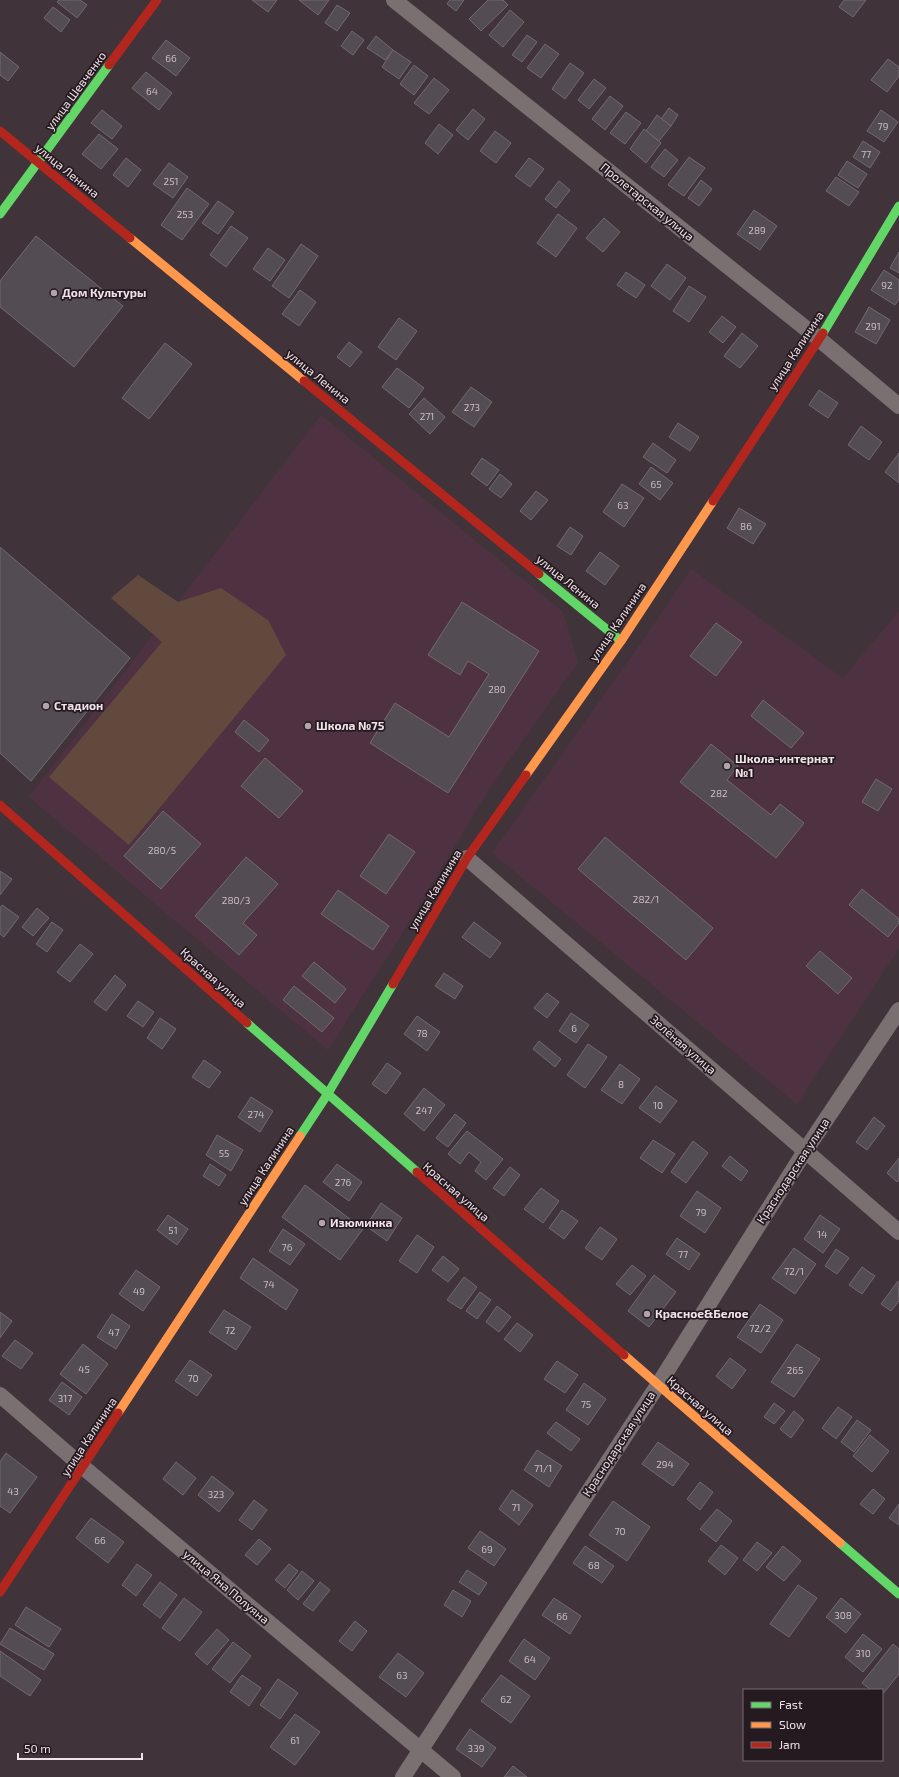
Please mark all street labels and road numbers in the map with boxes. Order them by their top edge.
street label: улица Шевченко [42,48,109,133]
street label: улица Ленина [32,140,102,201]
street label: Пролетарская улица [598,159,697,244]
street label: улица Калинина [764,308,827,393]
street label: улица Ленина [283,346,353,407]
street label: улица Ленина [533,551,603,612]
street label: улица Калинина [586,580,649,664]
street label: улица Калинина [405,847,465,933]
street label: Красная улица [177,944,249,1011]
street label: Зелёная улица [647,1012,719,1077]
street label: Краснодарская улица [753,1115,832,1226]
street label: улица Калинина [234,1123,297,1208]
street label: Красная улица [420,1159,493,1225]
street label: Красная улица [664,1373,737,1439]
street label: Краснодарская улица [579,1388,658,1499]
street label: улица Калинина [57,1394,120,1479]
street label: улица Яна Полуяна [180,1546,272,1627]

